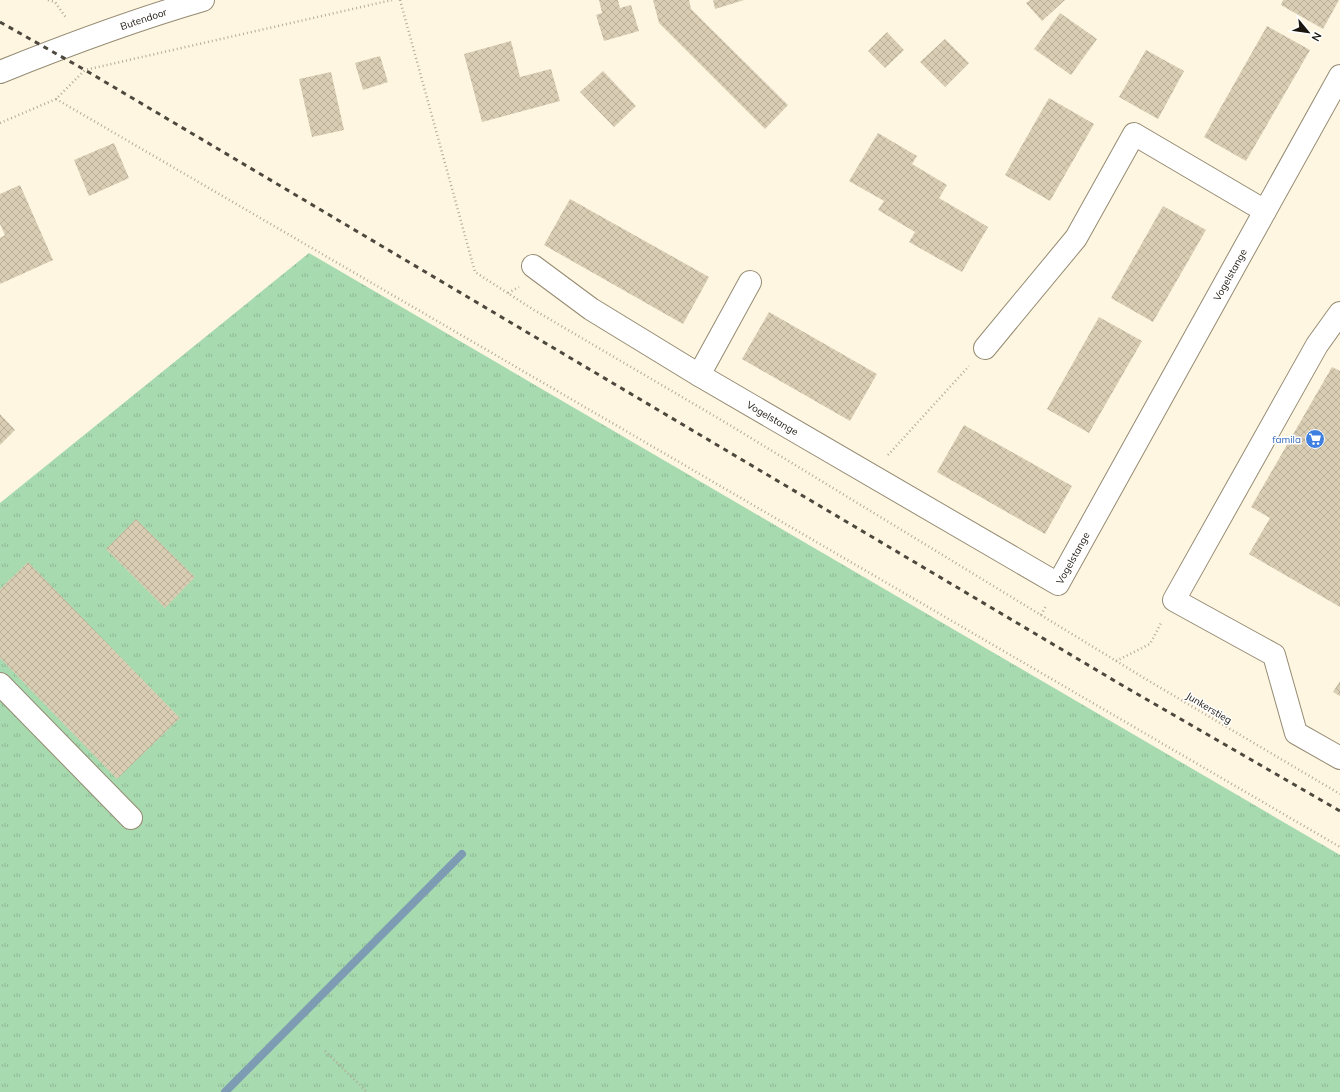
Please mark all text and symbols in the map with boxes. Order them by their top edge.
street label: Butendoor [118,5,169,33]
north arrow [1288,12,1328,52]
text: N [1309,30,1325,44]
street label: Vogelstange [1210,246,1249,303]
street label: Vogelstange [744,398,801,438]
supermarket icon: famila [1304,428,1326,450]
place label: famila [1272,433,1301,446]
street label: Vogelstange [1053,530,1092,586]
street label: Junkerstieg [1184,689,1234,727]

